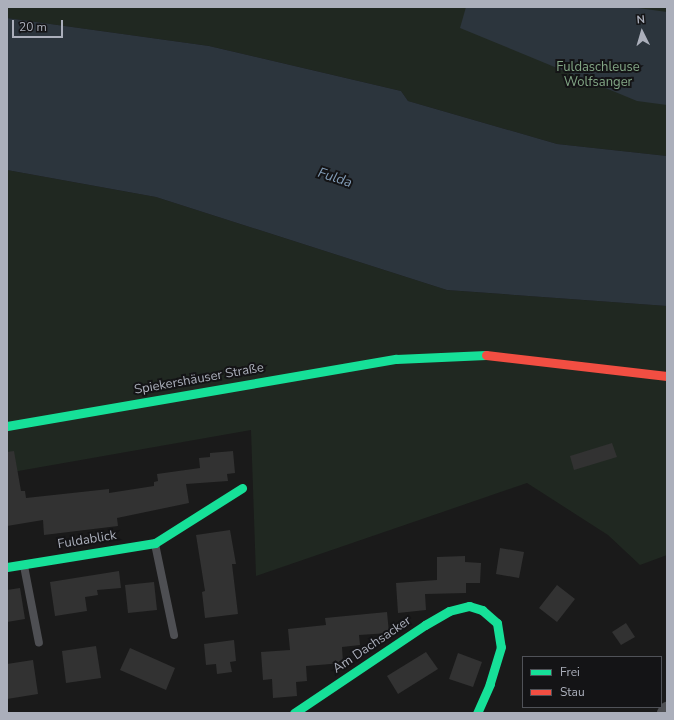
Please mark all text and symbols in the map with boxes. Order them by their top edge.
scale bar [14,12,65,38]
north arrow [622,12,662,52]
text: N [636,12,646,27]
text: 20 m [19,19,47,35]
park label: Fuldaschleuse Wolfsanger [556,60,640,91]
water label: Fulda [316,165,354,191]
street label: Spiekershäuser Straße [133,360,265,398]
street label: Fuldablick [56,528,118,552]
street label: Am Dachsacker [330,613,414,677]
legend [522,656,662,708]
text: Frei [560,664,580,680]
text: Stau [560,684,585,700]

